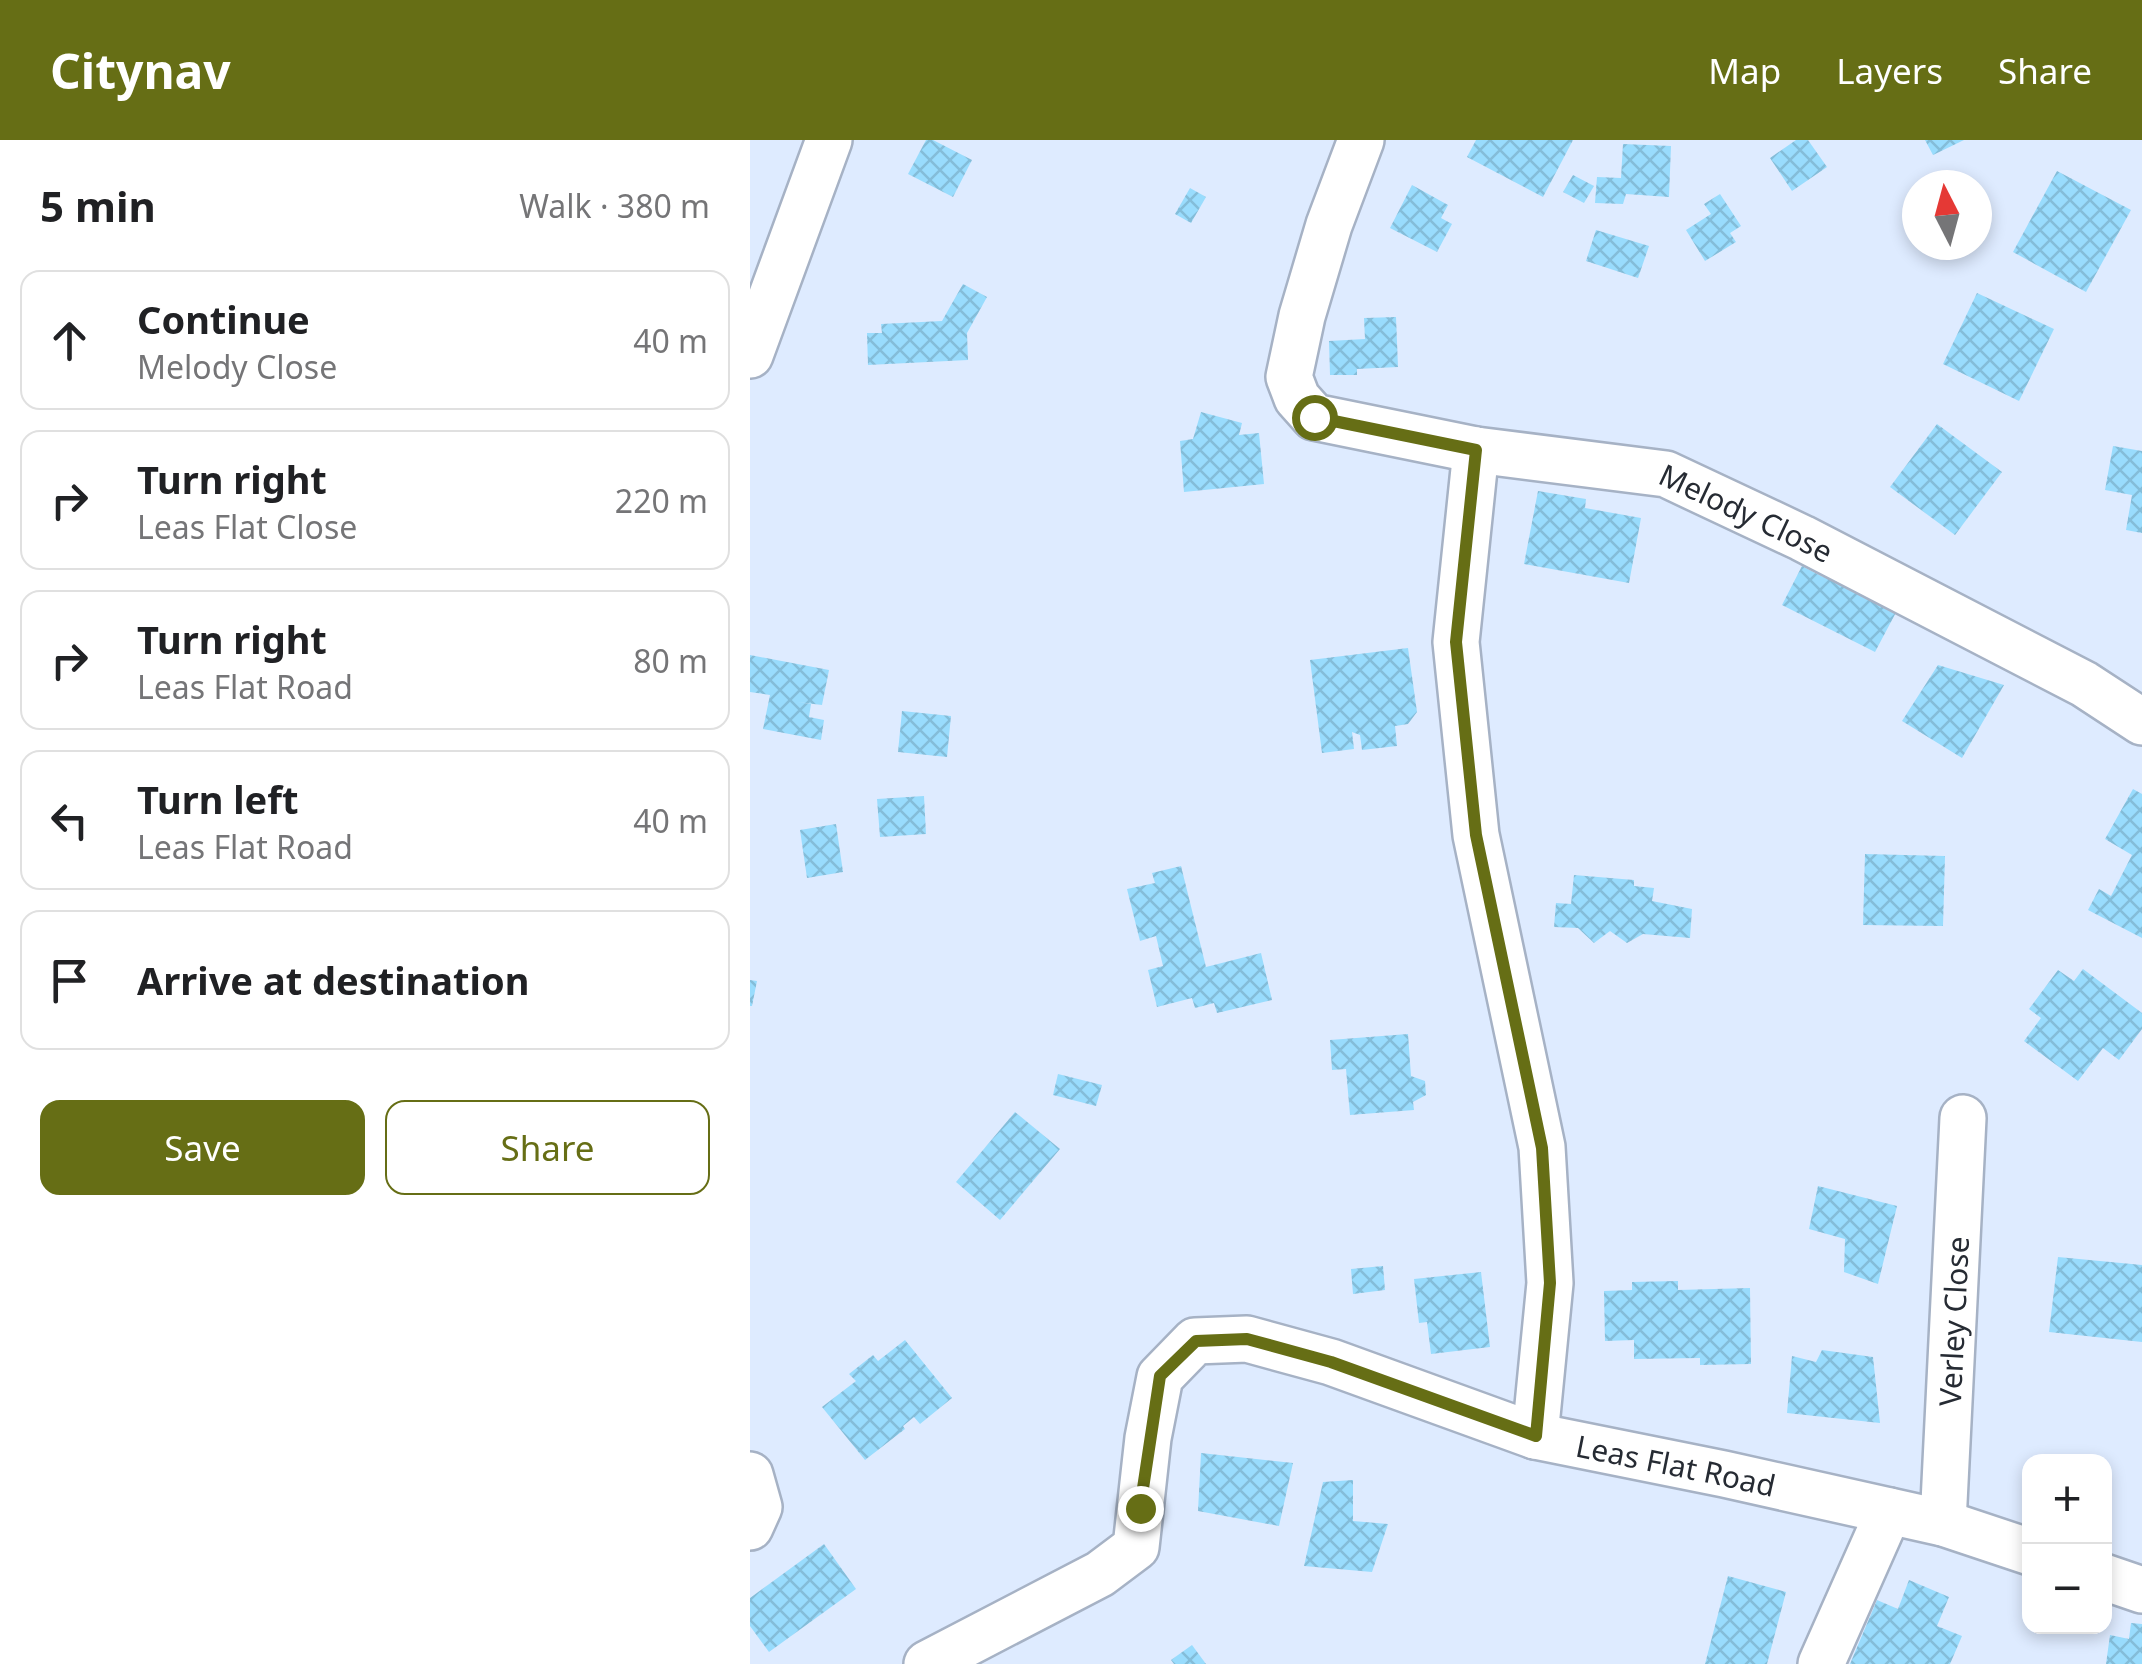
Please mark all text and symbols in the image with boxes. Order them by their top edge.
text: Citynav [50,38,231,103]
text: Map [1708,47,1781,94]
text: Layers [1836,47,1943,94]
text: Share [1998,47,2092,94]
north arrow [1902,170,1992,260]
text: 5 min [40,177,156,234]
text: Walk · 380 m [519,184,710,227]
text: Continue [137,293,310,345]
icon: ahead [42,313,97,368]
text: 40 m [633,319,708,362]
text: Melody Close [137,345,337,388]
route start [1292,395,1338,441]
text: Turn right [137,453,327,505]
street label: Melody Close [1653,453,1840,571]
icon: right [42,473,97,528]
text: 220 m [615,479,708,522]
text: Leas Flat Close [137,505,357,548]
text: Turn right [137,613,327,665]
icon: right [42,633,97,688]
text: 80 m [633,639,708,682]
text: Leas Flat Road [137,665,353,708]
text: Turn left [137,773,299,825]
icon: left [42,793,97,848]
text: 40 m [633,799,708,842]
text: Leas Flat Road [137,825,353,868]
icon: arrive [42,953,97,1008]
text: Arrive at destination [137,954,529,1006]
button: Save [40,1100,365,1195]
button: Share [385,1100,710,1195]
street label: Verley Close [1928,1235,1978,1407]
street label: Leas Flat Road [1573,1424,1780,1505]
map controls [2022,1454,2112,1634]
button: + [2022,1454,2112,1544]
route end [1118,1486,1164,1532]
button: − [2022,1544,2112,1634]

